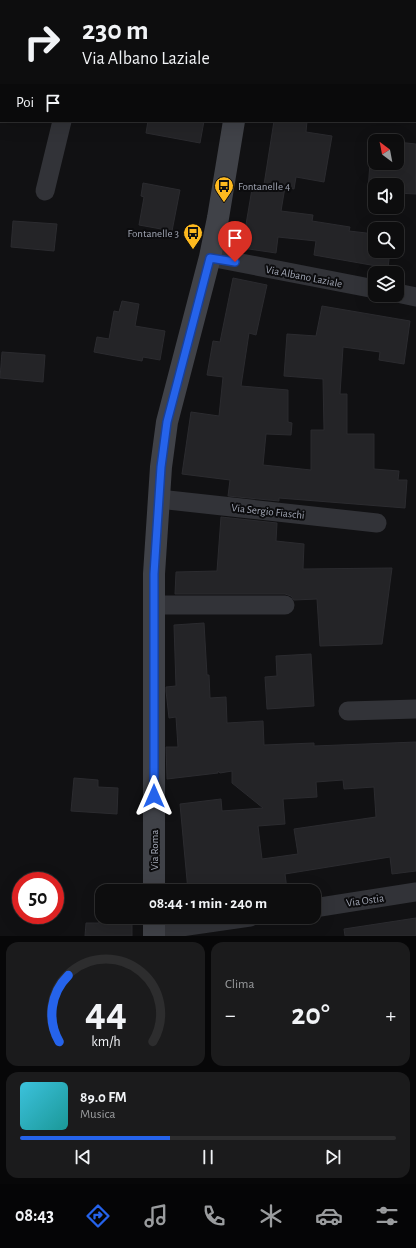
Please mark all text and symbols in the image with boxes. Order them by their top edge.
icon: right [16,16,68,68]
text: 230 m [82,17,149,45]
text: Via Albano Laziale [82,50,210,68]
icon: arrive [42,92,64,114]
text: Poi [16,95,34,110]
north arrow [368,134,404,170]
map controls [368,134,404,302]
bus stop icon: Fontanelle 4 [213,175,235,203]
button: sound [368,178,404,214]
place label: Fontanelle 4 [238,181,290,192]
pin [218,221,252,262]
bus stop icon: Fontanelle 3 [182,222,204,250]
button: search [368,222,404,258]
icon: arrive [224,227,246,249]
place label: Fontanelle 3 [128,228,179,239]
street label: Via Albano Laziale [265,264,343,289]
button: layers [368,266,404,302]
street label: Via Sergio Fiaschi [231,502,305,521]
position arrow [133,775,175,817]
street label: Via Roma [149,830,160,870]
speed limit sign: 50 [12,872,64,924]
street label: Via Ostia [345,892,385,909]
text: 08:44 · 1 min · 240 m [149,896,267,911]
text: Clima [225,978,255,991]
text: 44 [85,992,126,1033]
text: 20° [291,1000,330,1030]
text: − [225,1004,236,1026]
text: + [385,1004,396,1026]
text: km/h [91,1035,120,1049]
text: 89.0 FM [80,1090,127,1105]
text: Musica [80,1108,115,1121]
icon: previous [72,1146,94,1168]
icon: pause [197,1146,219,1168]
icon: next [322,1146,344,1168]
icon: directions [84,1202,112,1230]
icon: music [142,1202,170,1230]
icon: phone [200,1202,228,1230]
icon: climate [257,1202,285,1230]
icon: car [315,1202,343,1230]
icon: filters [373,1202,401,1230]
text: 08:43 [15,1207,54,1225]

